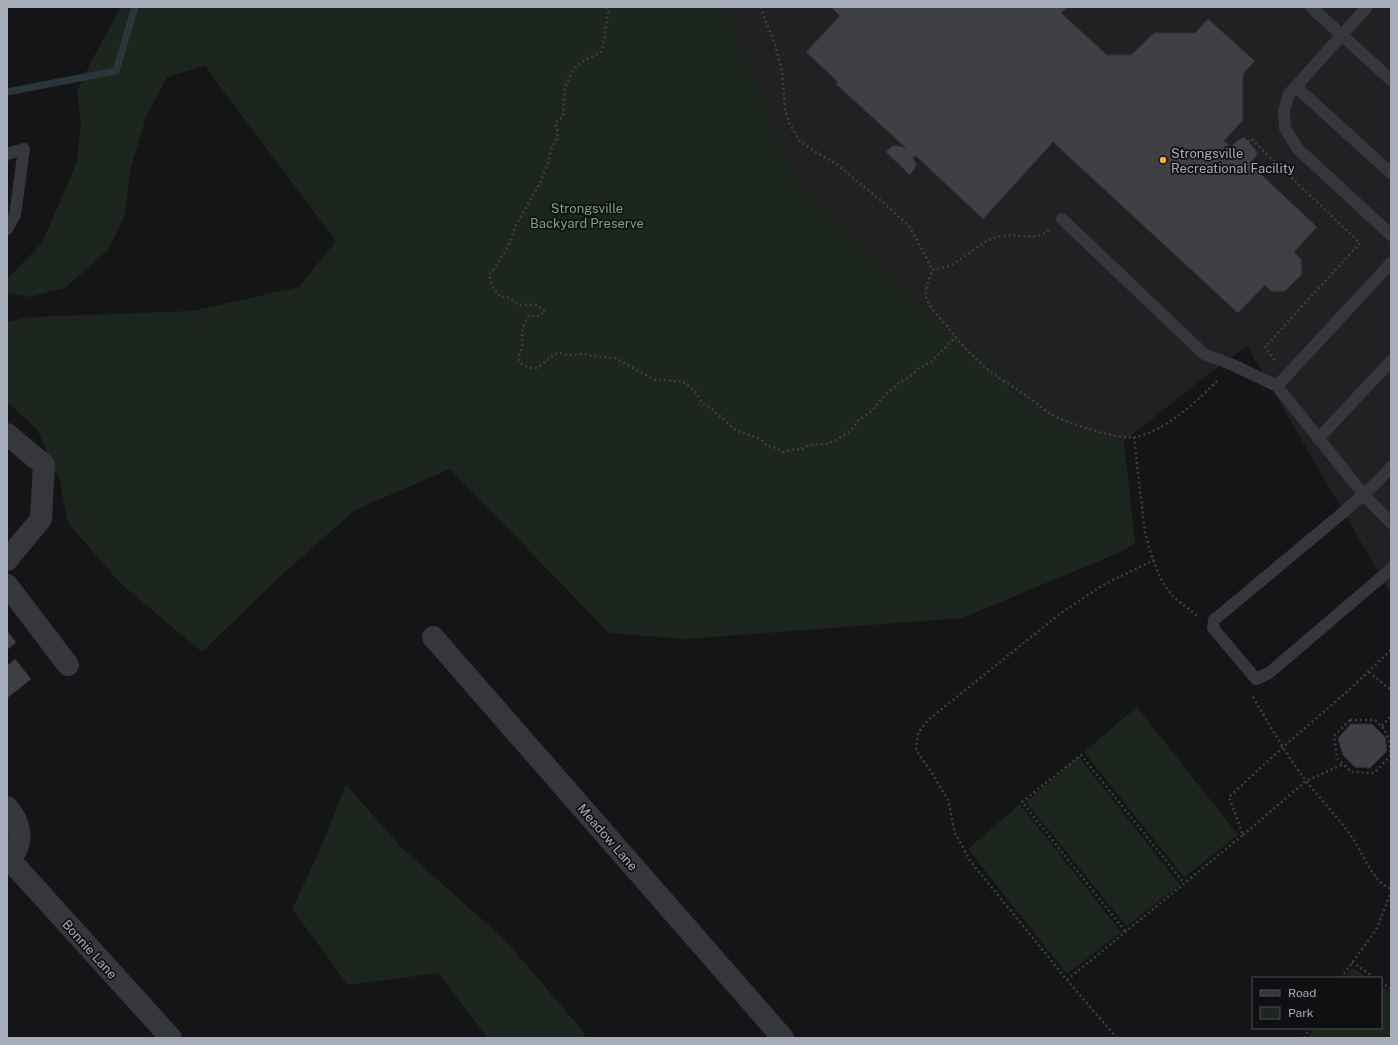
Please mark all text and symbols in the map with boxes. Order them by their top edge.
place label: Strongsville Recreational Facility [1171,146,1295,176]
marker: Strongsville Recreational Facility [1158,155,1168,165]
park label: Strongsville Backyard Preserve [530,201,644,231]
street label: Meadow Lane [575,801,641,874]
street label: Bonnie Lane [59,917,120,982]
legend [1252,977,1382,1029]
text: Road [1288,986,1316,1000]
text: Park [1288,1006,1314,1020]

